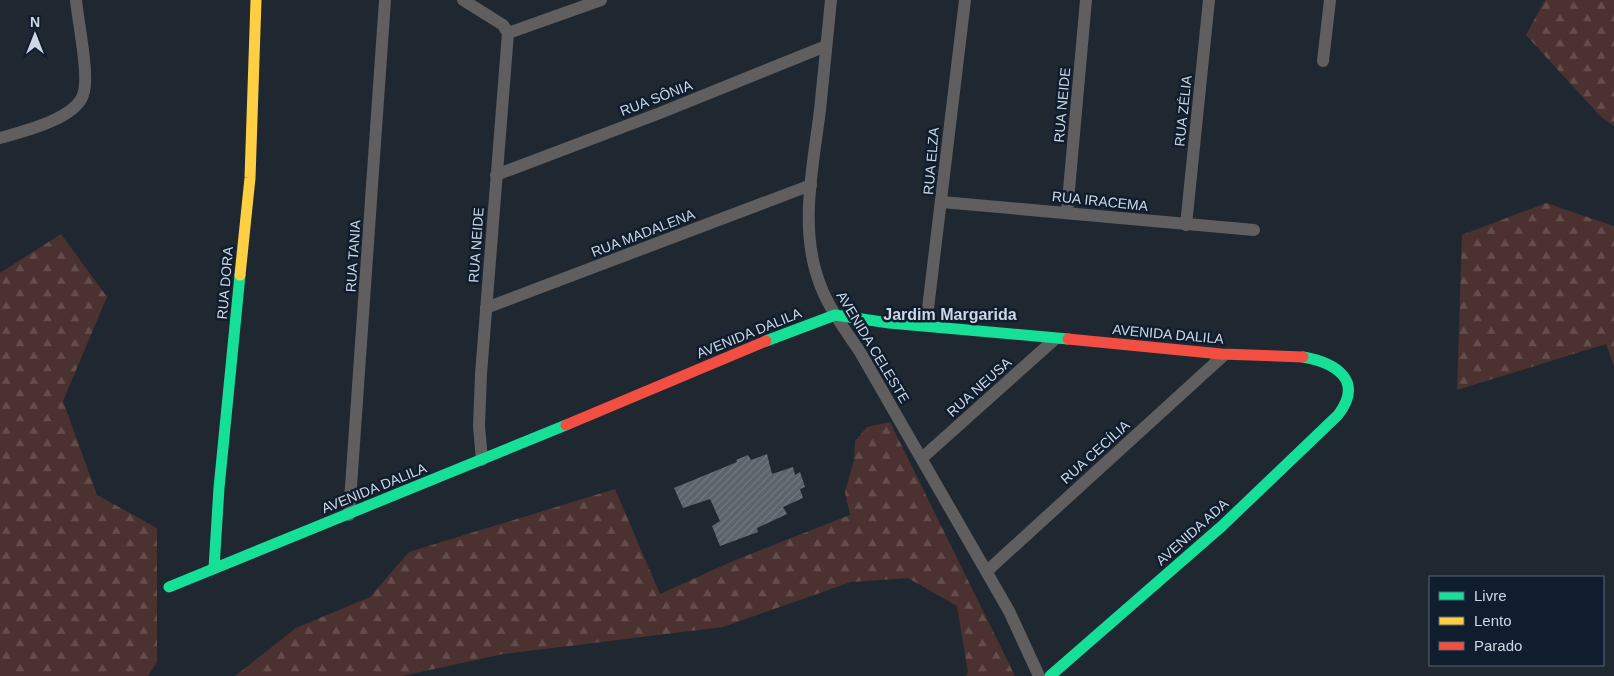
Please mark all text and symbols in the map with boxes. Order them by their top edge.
north arrow [10,10,60,60]
text: N [30,14,40,30]
street label: RUA NEIDE [1051,67,1073,143]
street label: RUA ZÉLIA [1171,74,1195,147]
street label: RUA SÔNIA [618,77,695,119]
street label: RUA ELZA [920,126,942,195]
street label: RUA IRACEMA [1051,188,1149,214]
street label: RUA MADALENA [589,206,698,260]
street label: RUA NEIDE [465,207,487,283]
street label: RUA TANIA [342,219,364,293]
street label: RUA DORA [214,245,236,320]
street label: AVENIDA CELESTE [833,288,913,406]
street label: AVENIDA DALILA [694,304,804,361]
district label: Jardim Margarida [883,306,1017,323]
street label: AVENIDA DALILA [1112,321,1225,347]
street label: RUA NEUSA [944,354,1015,420]
street label: RUA CECÍLIA [1057,416,1133,487]
street label: AVENIDA DALILA [319,459,429,516]
street label: AVENIDA ADA [1153,495,1232,569]
legend [1429,576,1604,666]
text: Livre [1474,587,1507,604]
text: Lento [1474,612,1512,629]
text: Parado [1474,637,1522,654]

